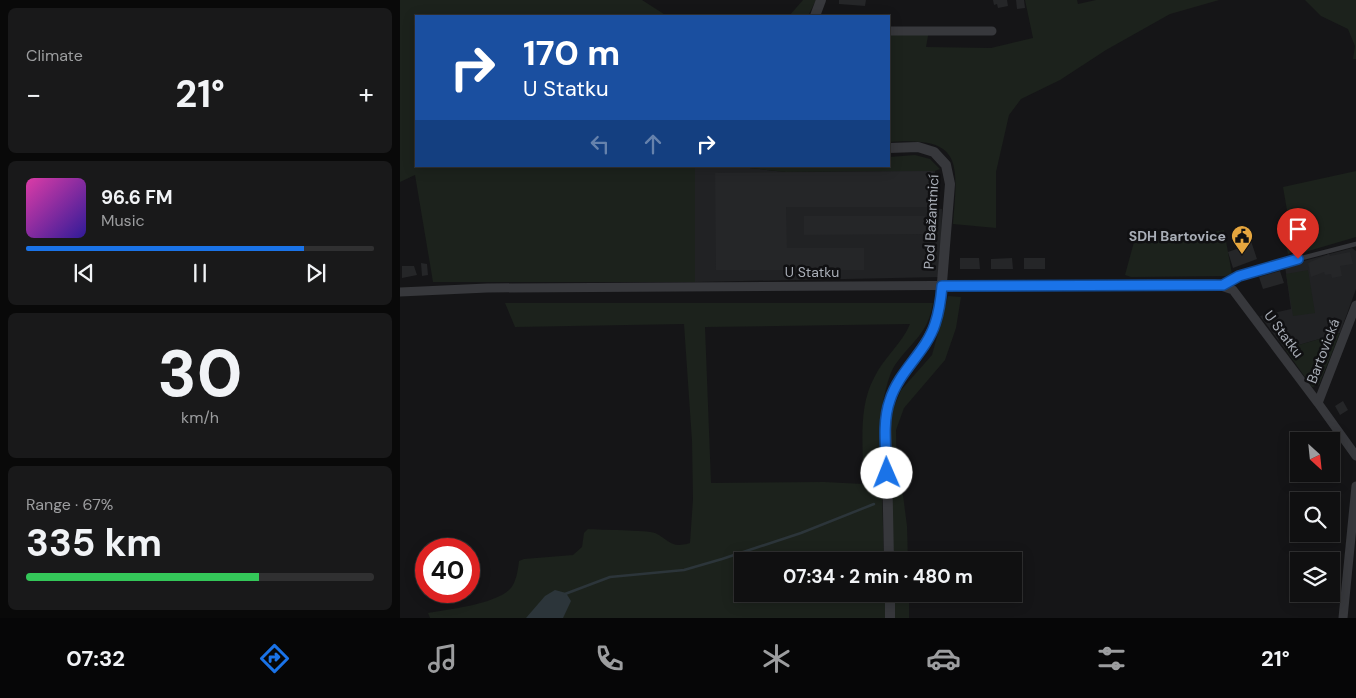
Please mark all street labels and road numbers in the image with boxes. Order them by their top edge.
street label: Pod Bažantnicí [920,173,943,270]
street label: U Statku [785,263,839,281]
street label: U Statku [1260,307,1308,361]
street label: Bartovická [1302,316,1344,386]

